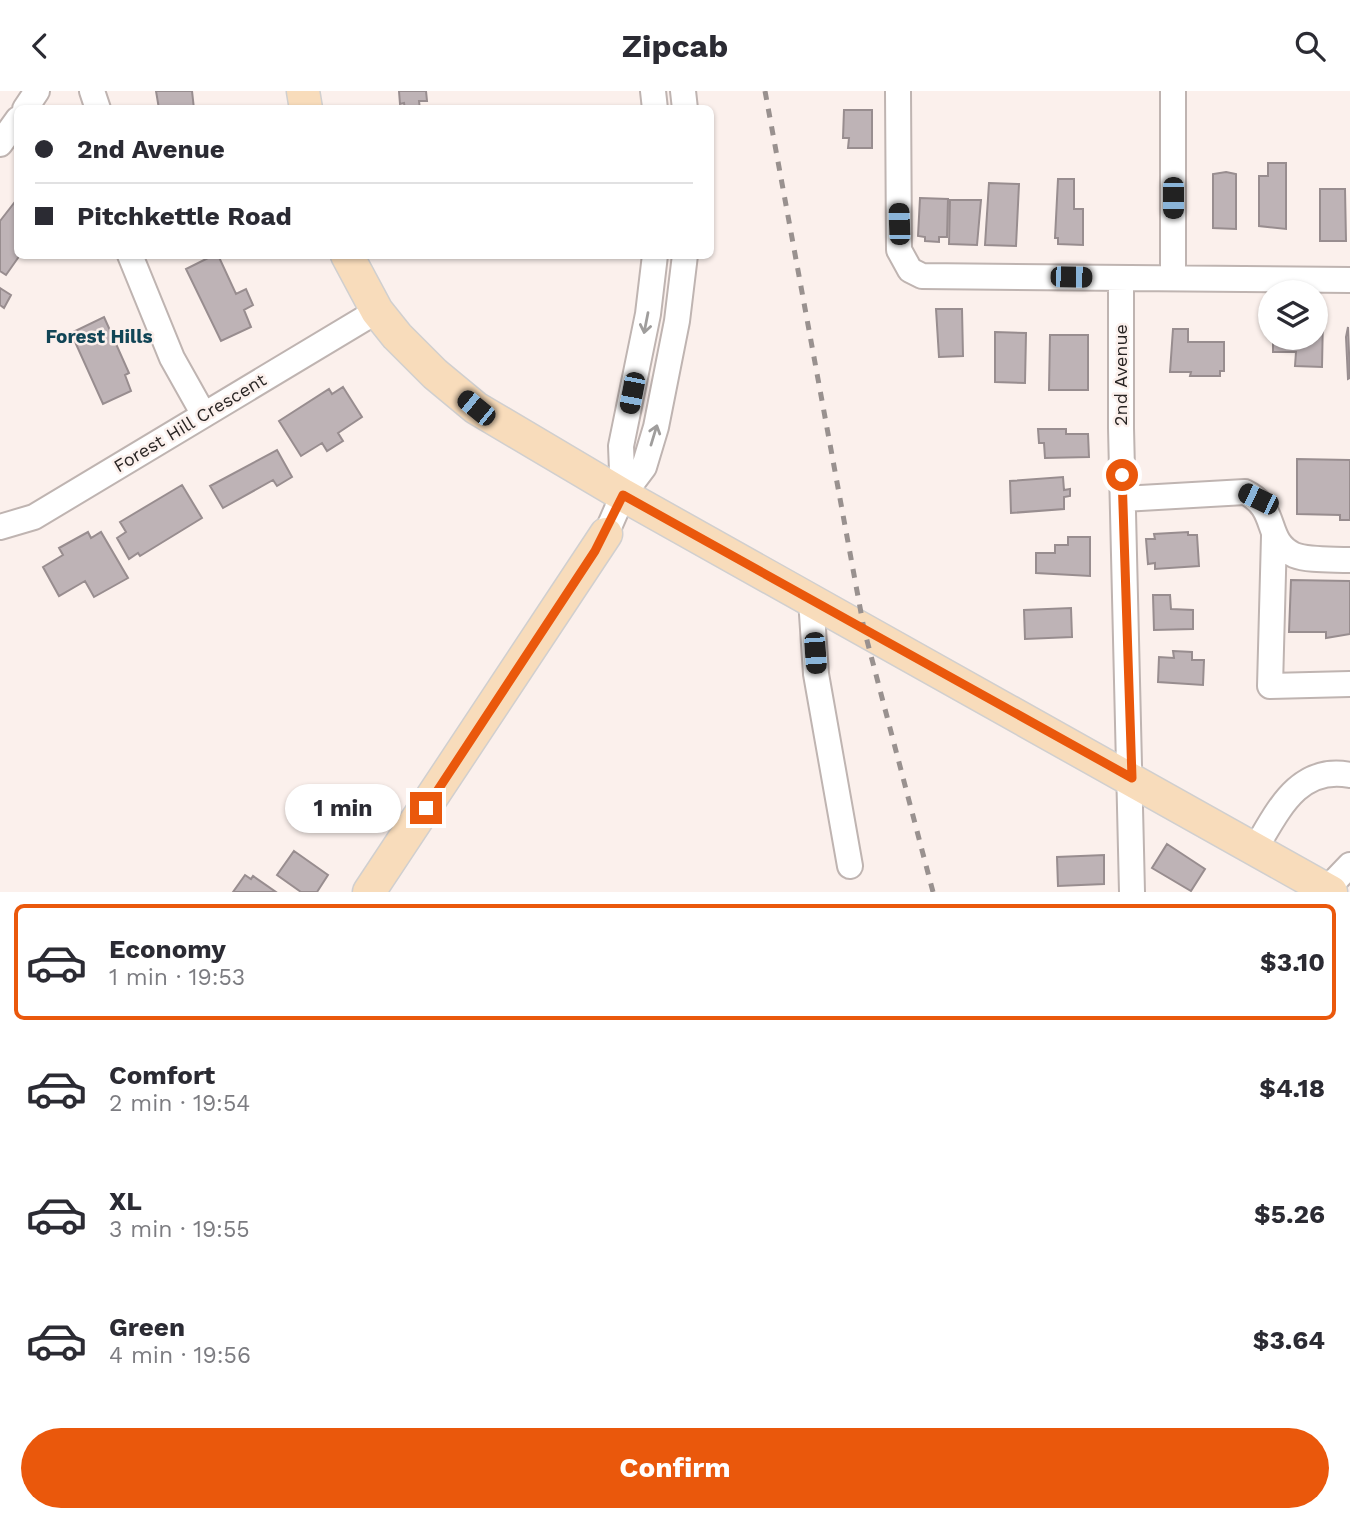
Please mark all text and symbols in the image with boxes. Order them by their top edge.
icon: back [21,27,59,65]
text: Zipcab [622,27,728,65]
icon: search [1291,27,1329,65]
text: 2nd Avenue [77,134,225,164]
car [1163,177,1184,219]
text: Pitchkettle Road [77,201,292,231]
car [888,203,911,245]
car [1050,266,1093,288]
map controls [1258,280,1328,350]
button: layers [1258,280,1328,350]
one-way arrow [638,311,652,334]
street label: 2nd Avenue [1110,324,1131,426]
district label: Forest Hills [45,325,153,348]
street label: Forest Hill Crescent [110,368,270,476]
car [618,370,647,416]
car [454,387,499,429]
one-way arrow [648,425,661,447]
route start [1106,459,1138,491]
car [1235,480,1282,518]
car [804,631,827,675]
callout: 1 min [286,783,402,833]
route end [410,792,442,824]
text: 1 min [313,795,373,822]
icon: car [25,931,88,994]
text: Economy [109,934,226,964]
text: $3.10 [1260,947,1325,977]
text: 1 min · 19:53 [109,964,245,991]
icon: car [25,1057,88,1120]
text: Comfort [109,1060,215,1090]
text: $4.18 [1259,1073,1325,1103]
text: 2 min · 19:54 [109,1090,250,1117]
icon: car [25,1183,88,1246]
text: XL [109,1186,142,1216]
text: $5.26 [1254,1199,1325,1229]
text: 3 min · 19:55 [109,1216,250,1243]
icon: car [25,1309,88,1372]
text: Green [109,1312,185,1342]
text: $3.64 [1253,1325,1325,1355]
text: 4 min · 19:56 [109,1342,251,1369]
button: Confirm [21,1428,1329,1508]

